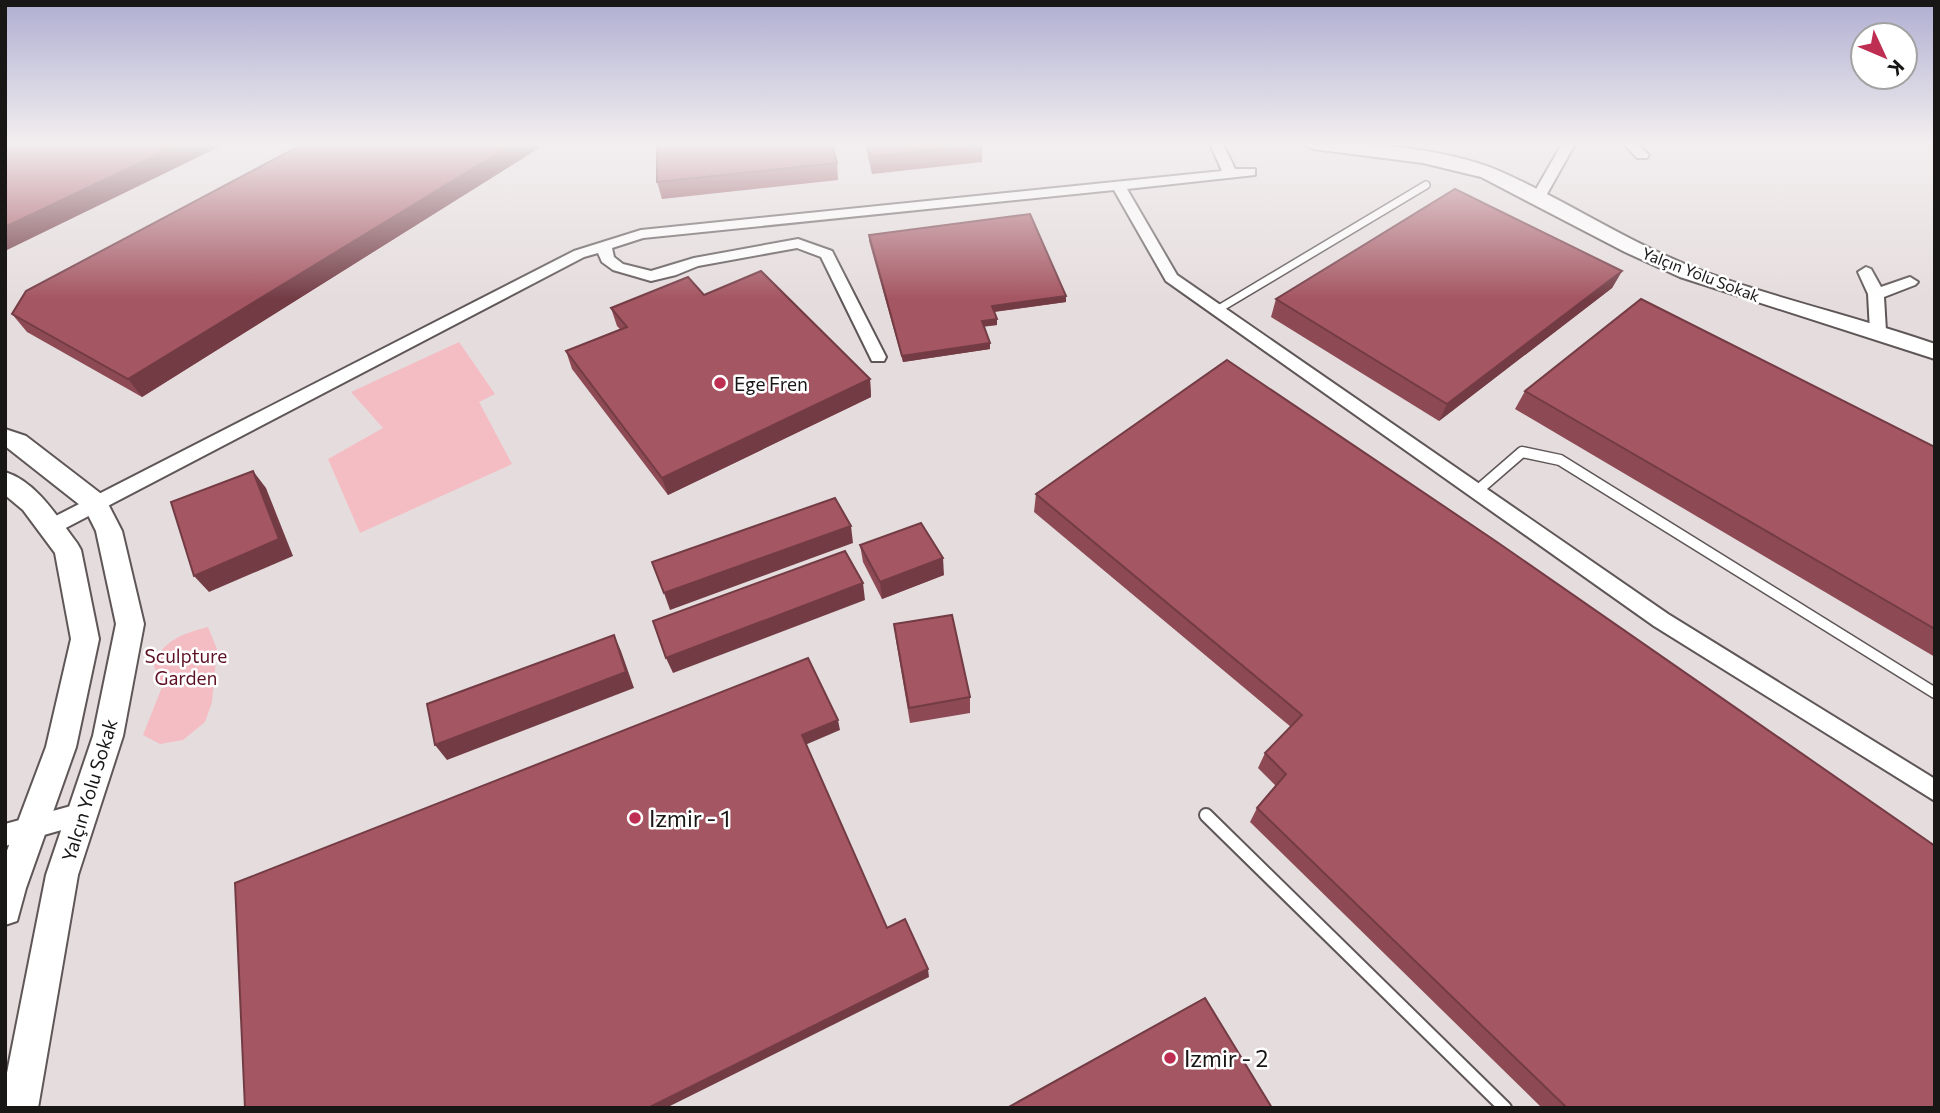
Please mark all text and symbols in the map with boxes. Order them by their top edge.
north arrow [1849,21,1919,91]
text: K [1884,55,1909,81]
street label: Yalçın Yolu Sokak [1639,243,1763,305]
place label: Ege Fren [734,372,808,395]
marker: Ege Fren [712,375,728,391]
park label: Sculpture Garden [145,644,227,689]
street label: Yalçın Yolu Sokak [56,716,122,864]
place label: Izmir - 1 [649,804,730,832]
marker: Izmir - 1 [627,810,643,826]
place label: Izmir - 2 [1184,1044,1268,1072]
marker: Izmir - 2 [1162,1050,1178,1066]

